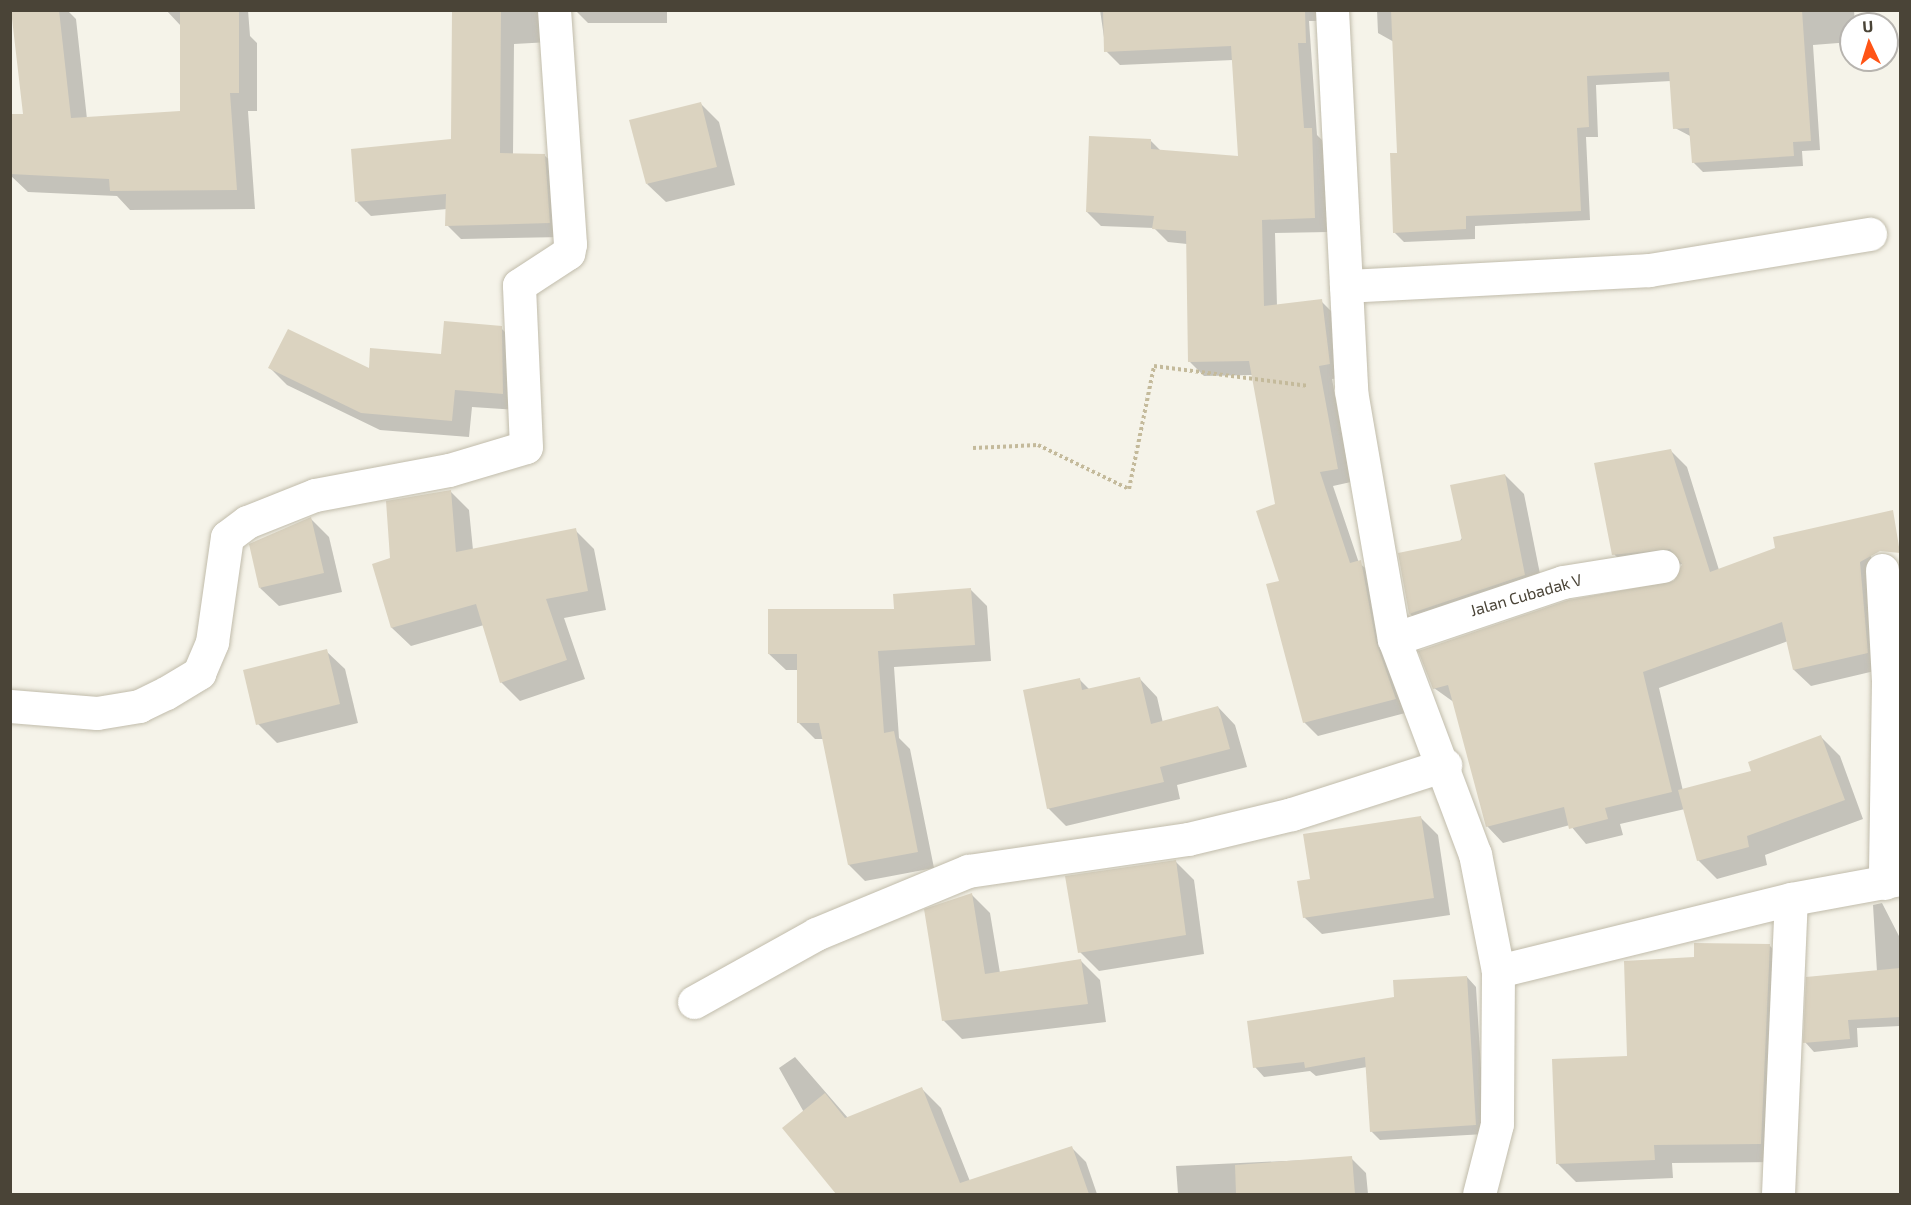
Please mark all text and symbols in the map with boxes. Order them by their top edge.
north arrow [1839,12,1899,72]
text: U [1862,16,1874,35]
street label: Jalan Cubadak V [1468,570,1584,620]

